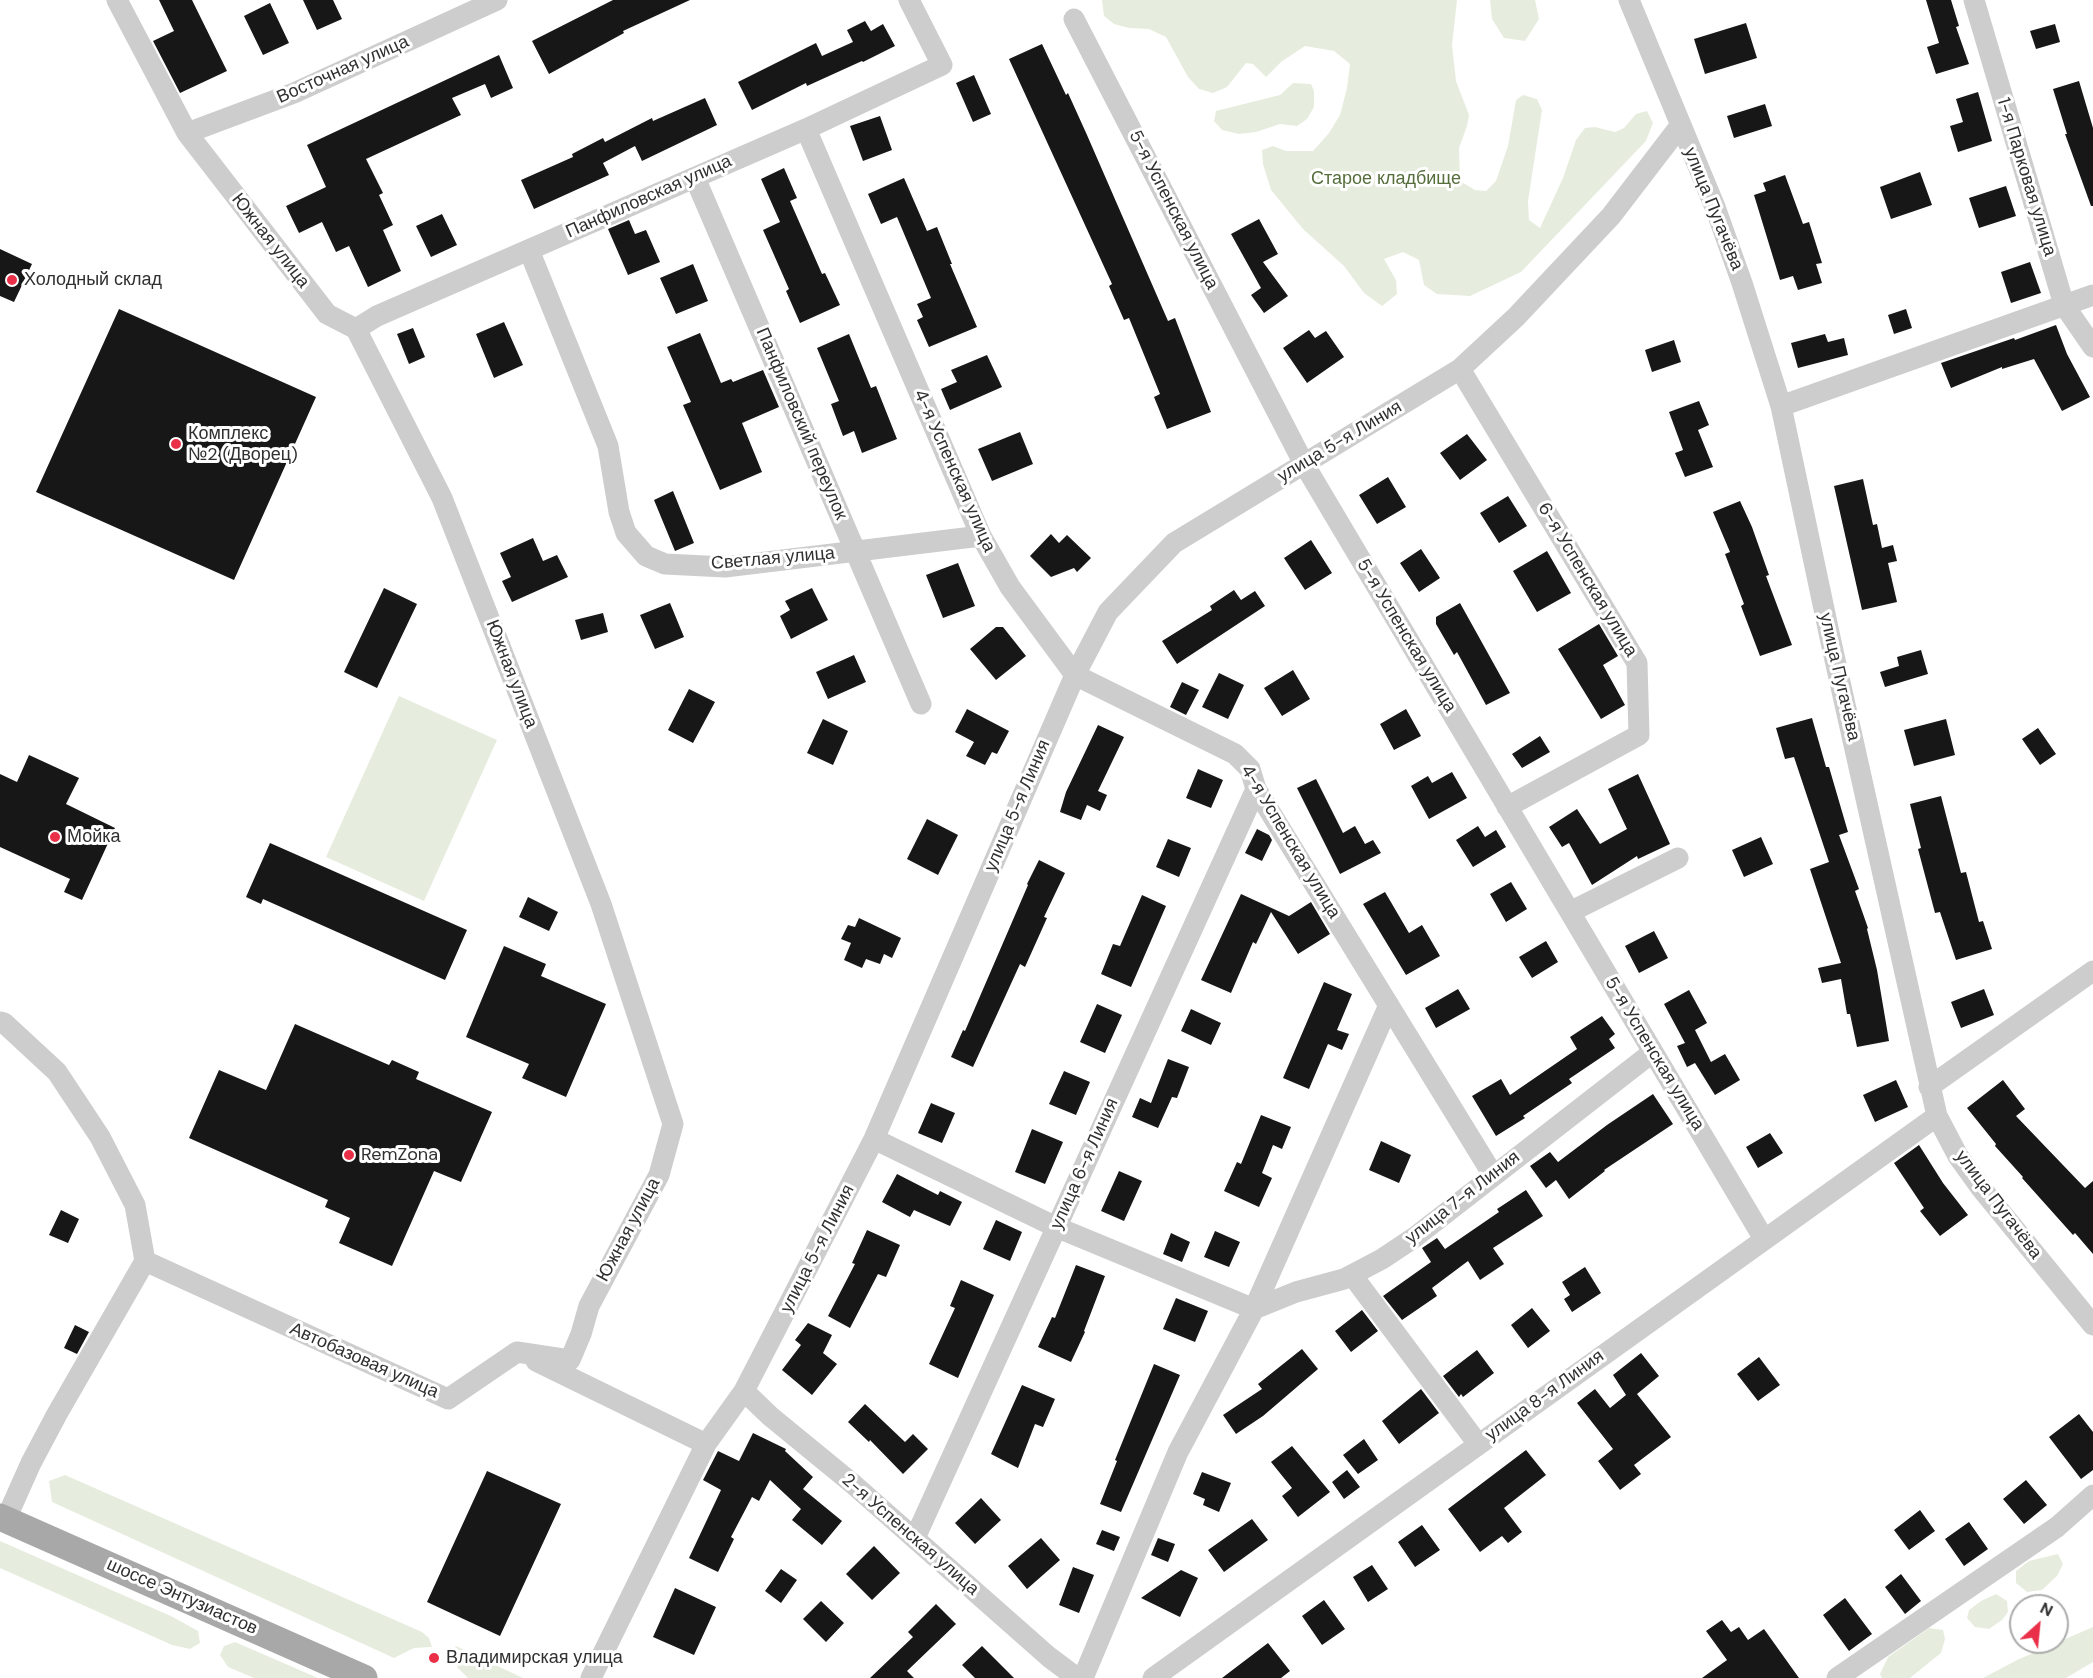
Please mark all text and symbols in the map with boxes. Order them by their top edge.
street label: Восточная улица [274,31,412,109]
street label: 1-я Парковая улица [1992,95,2060,259]
street label: 5-я Успенская улица [1124,127,1222,293]
street label: улица Пугачёва [1678,144,1748,274]
street label: Панфиловская улица [563,151,735,243]
park label: Старое кладбище [1311,168,1461,190]
street label: Южная улица [226,189,314,293]
place label: Холодный склад [24,269,162,291]
marker: Холодный склад [5,273,19,287]
street label: Панфиловский переулок [751,325,851,523]
street label: 4-я Успенская улица [908,386,1000,556]
street label: улица 5-я Линия [1274,396,1406,488]
place label: Комплекс №2 (Дворец) [188,423,298,466]
marker: Комплекс №2 (Дворец) [169,437,183,451]
street label: 6-я Успенская улица [1532,499,1642,661]
street label: Светлая улица [710,543,836,575]
street label: 5-я Успенская улица [1352,555,1460,717]
street label: улица Пугачёва [1814,611,1864,743]
street label: Южная улица [480,617,542,731]
street label: улица 5-я Линия [980,737,1056,875]
street label: 4-я Успенская улица [1236,761,1344,923]
place label: Мойка [67,826,121,848]
marker: Мойка [48,830,62,844]
street label: 5-я Успенская улица [1600,973,1708,1135]
street label: улица 6-я Линия [1046,1095,1124,1233]
place label: RemZona [361,1144,438,1166]
street label: улица Пугачёва [1950,1146,2046,1264]
street label: улица 7-я Линия [1402,1147,1524,1249]
marker: RemZona [342,1148,356,1162]
street label: Южная улица [593,1175,665,1285]
street label: улица 5-я Линия [776,1181,860,1317]
street label: Автобазовая улица [286,1319,442,1403]
street label: улица 8-я Линия [1482,1346,1608,1446]
street label: 2-я Успенская улица [837,1469,983,1601]
street label: шоссе Энтузиастов [103,1554,261,1640]
north arrow [2009,1594,2069,1654]
text: N [2037,1597,2056,1621]
place label: Владимирская улица [446,1647,623,1669]
marker: Владимирская улица [427,1651,441,1665]

